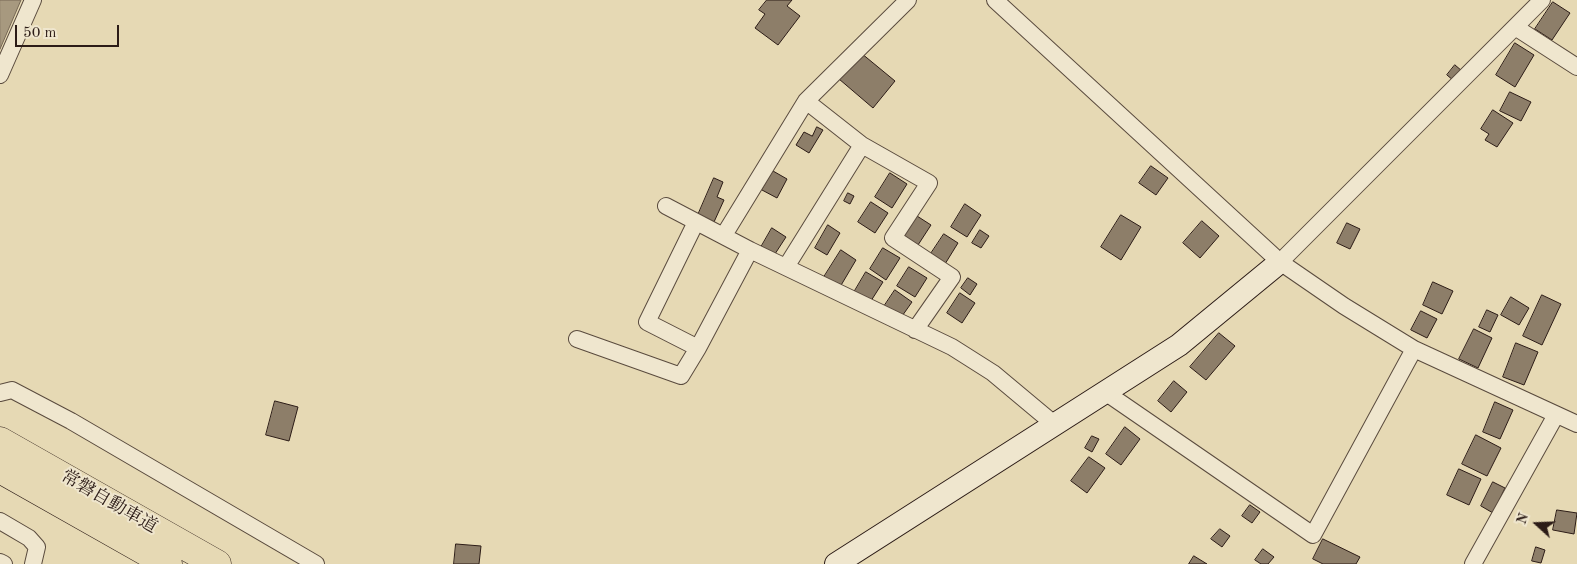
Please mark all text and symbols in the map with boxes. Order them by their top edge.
scale bar [18,15,121,47]
text: 50 m [23,26,57,41]
street label: 常磐自動車道 [57,466,161,538]
north arrow [1512,499,1562,549]
text: N [1514,511,1531,526]

